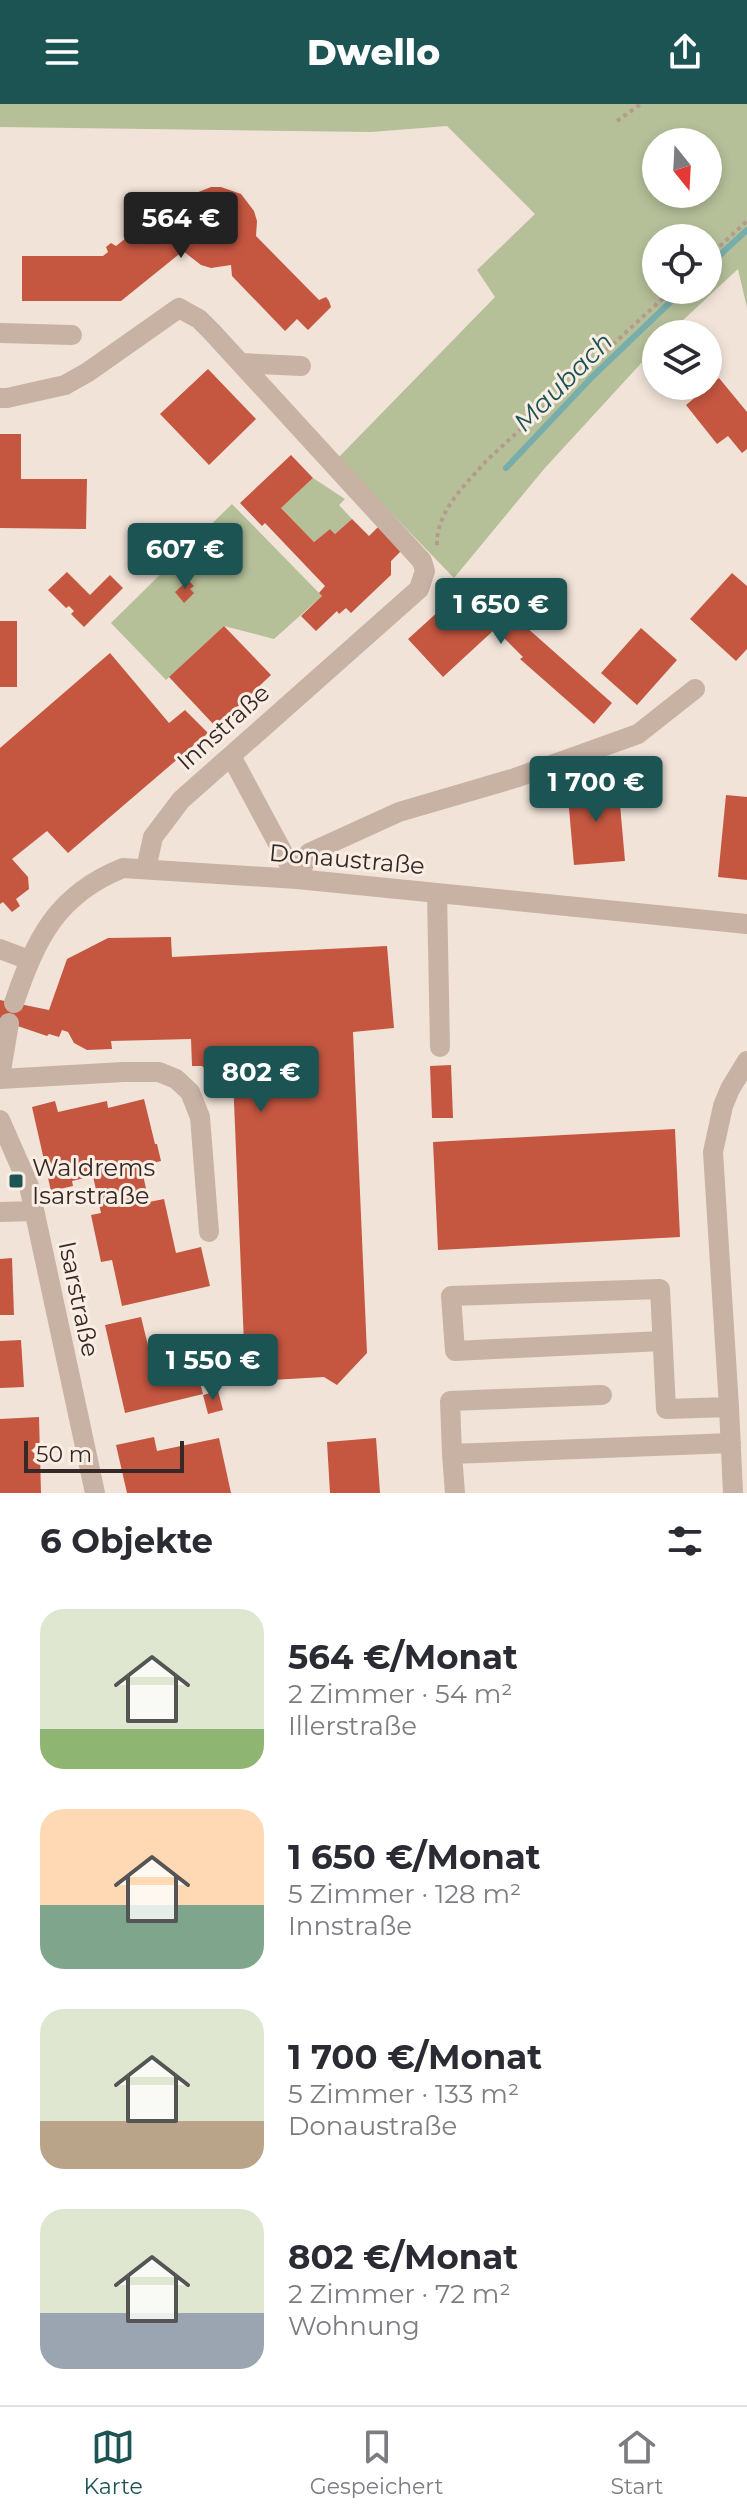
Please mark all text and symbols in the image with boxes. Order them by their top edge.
icon: menu [40,30,84,74]
text: Dwello [307,30,440,74]
icon: share [663,30,707,74]
north arrow [642,128,722,208]
map controls [642,128,722,400]
pin: 564 € [125,192,237,260]
text: 564 € [142,202,220,234]
button: locate [642,224,722,304]
button: layers [642,320,722,400]
water label: Maubach [507,326,619,438]
pin: 607 € [129,523,241,591]
text: 607 € [146,533,224,565]
pin: 1 650 € [427,578,575,646]
text: 1 650 € [453,588,549,620]
street label: Innstraße [171,678,275,776]
pin: 1 700 € [522,756,670,824]
text: 1 700 € [548,766,644,798]
street label: Donaustraße [268,838,426,880]
pin: 802 € [205,1046,317,1114]
text: 802 € [222,1056,300,1088]
place label: Waldrems Isarstraße [32,1153,155,1210]
marker: Waldrems Isarstraße [7,1172,25,1190]
street label: Isarstraße [53,1239,105,1359]
pin: 1 550 € [139,1334,287,1402]
text: 1 550 € [166,1344,260,1376]
scale bar [24,1437,184,1473]
text: 50 m [36,1441,92,1468]
icon: filters [663,1519,707,1563]
text: 6 Objekte [40,1520,213,1562]
text: 564 €/Monat [288,1636,518,1678]
icon: home [104,1641,200,1737]
text: 2 Zimmer · 54 m² [288,1678,512,1710]
text: Illerstraße [288,1710,417,1742]
text: 1 650 €/Monat [288,1836,540,1878]
icon: home [104,1841,200,1937]
text: 5 Zimmer · 128 m² [288,1878,521,1910]
text: Innstraße [288,1910,412,1942]
text: 1 700 €/Monat [288,2036,542,2078]
icon: home [104,2041,200,2137]
text: 5 Zimmer · 133 m² [288,2078,519,2110]
text: Donaustraße [288,2110,457,2142]
text: 802 €/Monat [288,2236,518,2278]
icon: home [104,2241,200,2337]
text: 2 Zimmer · 72 m² [288,2278,511,2310]
text: Wohnung [288,2310,420,2342]
tab: Karte [84,2425,143,2500]
tab: Gespeichert [310,2425,443,2500]
tab: Start [610,2425,664,2500]

